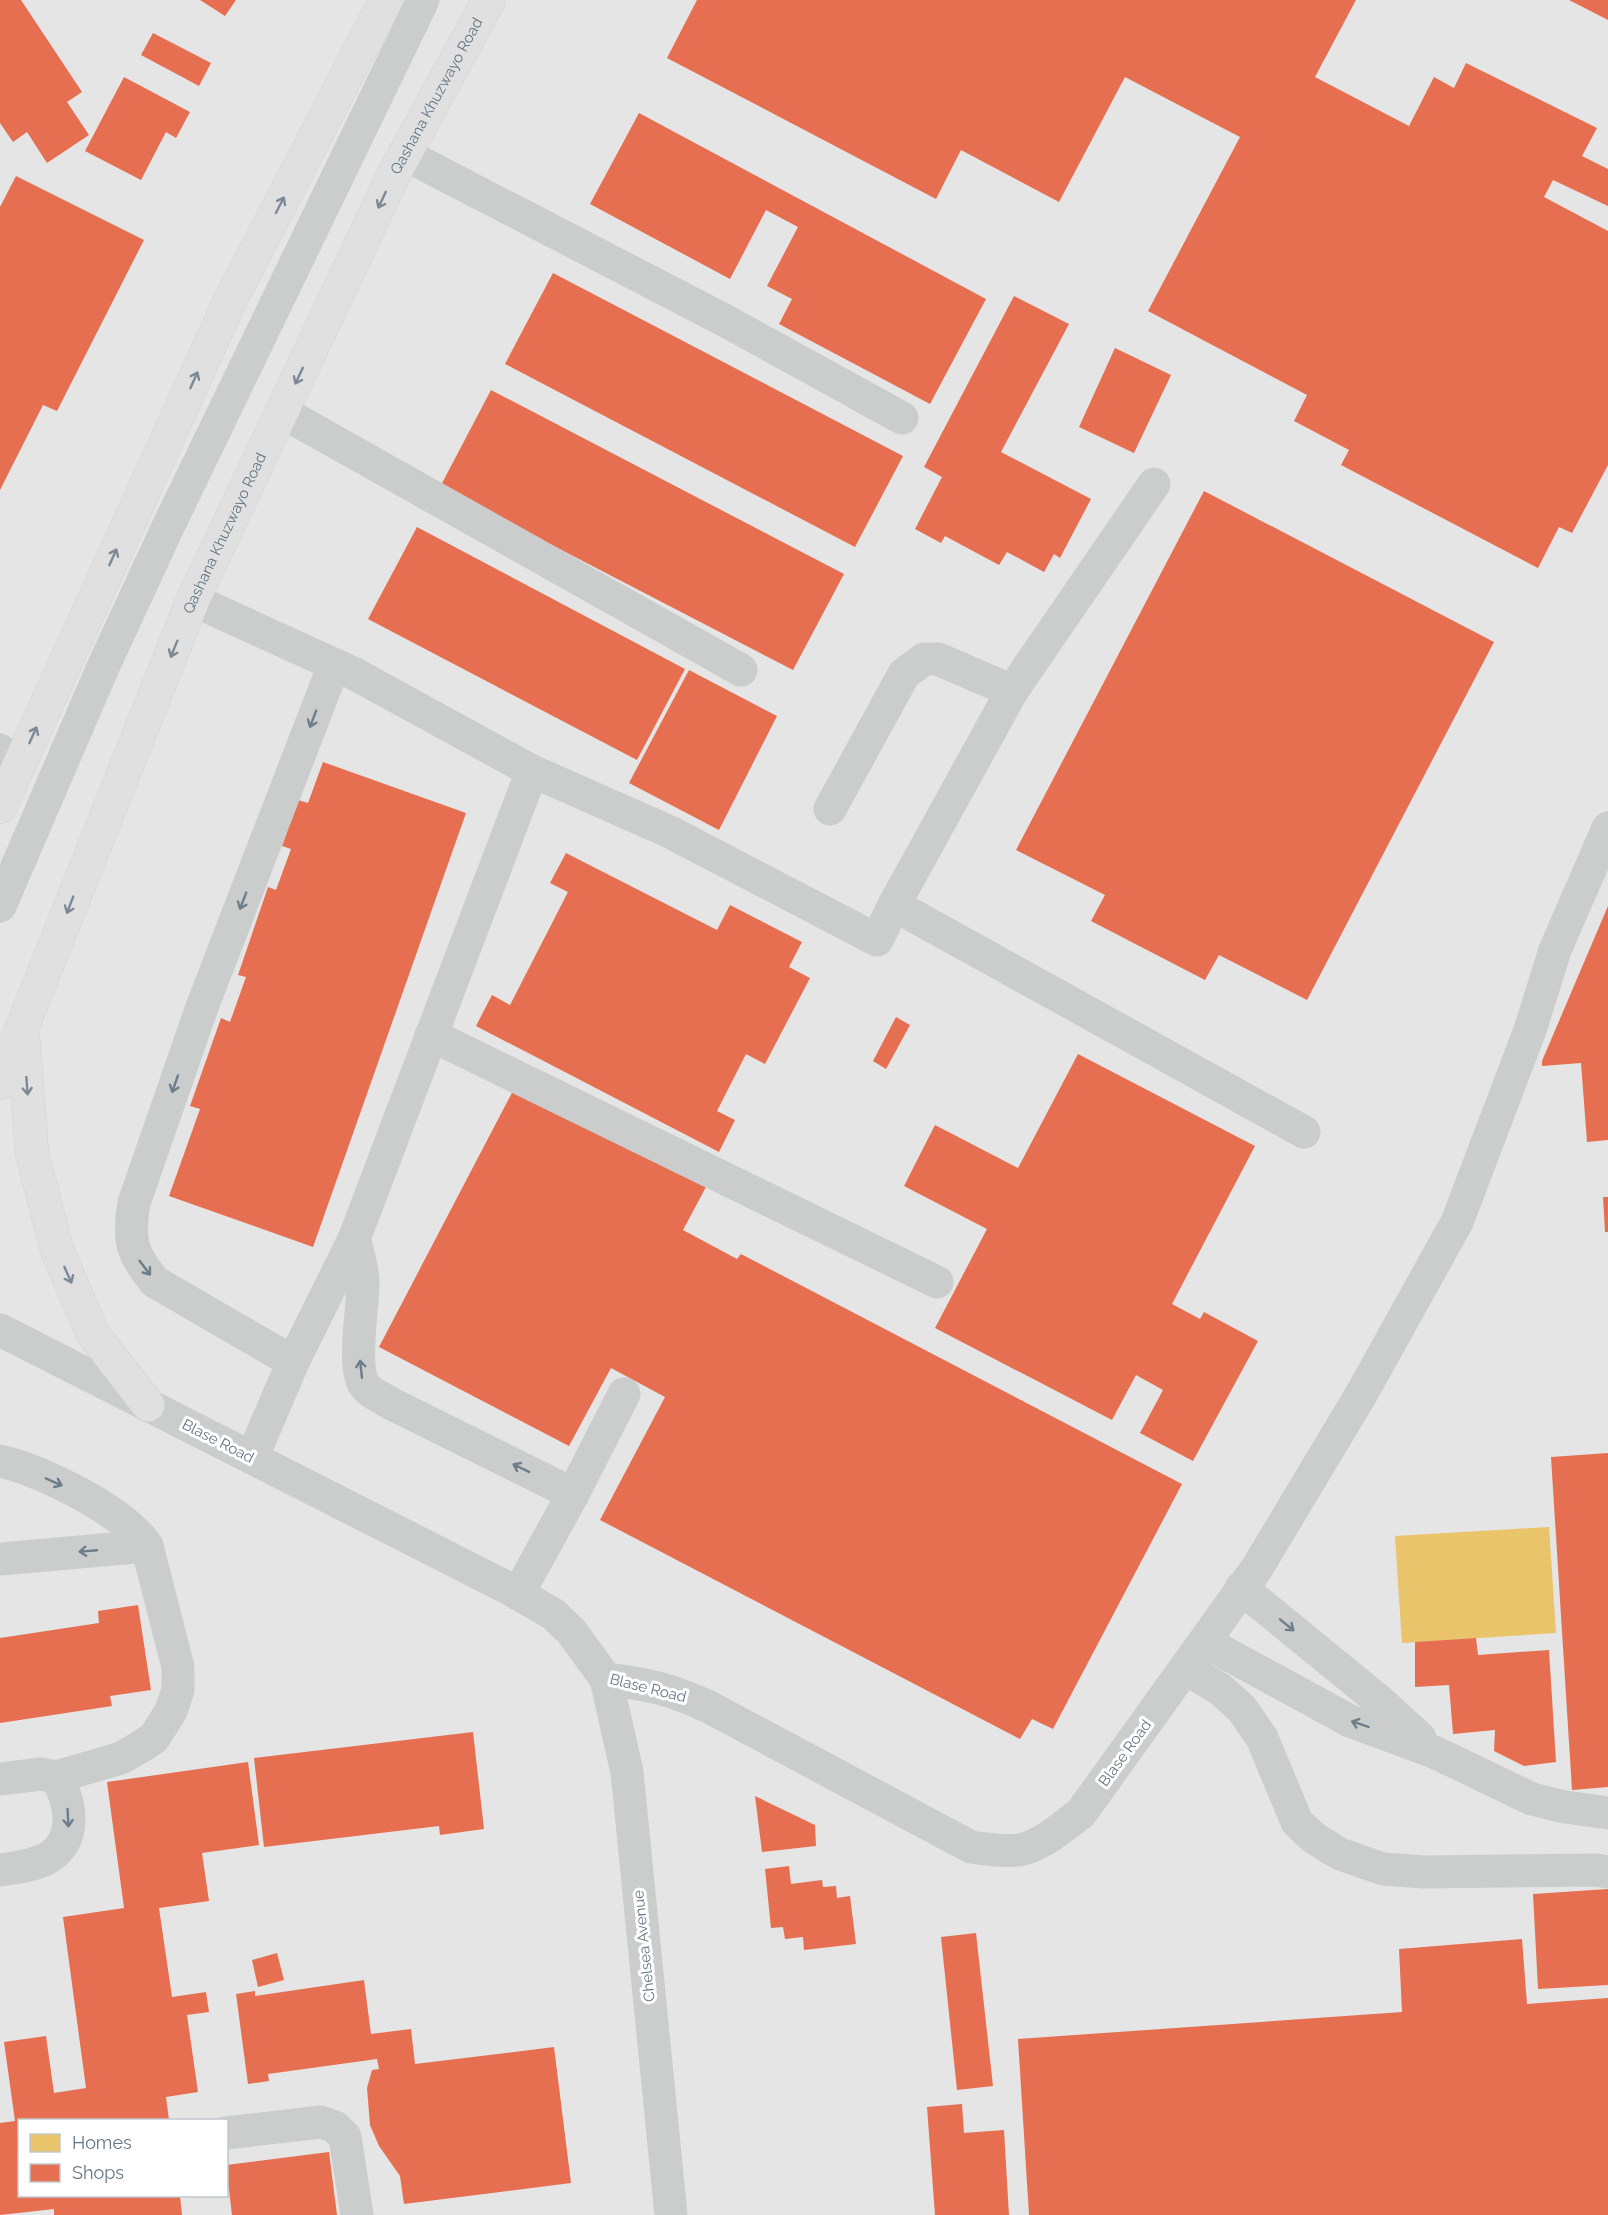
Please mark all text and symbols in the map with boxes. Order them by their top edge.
street label: Qashana Khuzwayo Road [387,15,487,177]
one-way arrow [375,190,387,208]
one-way arrow [275,196,286,214]
one-way arrow [292,367,304,385]
one-way arrow [189,371,200,389]
street label: Qashana Khuzwayo Road [179,450,270,616]
one-way arrow [108,549,120,567]
one-way arrow [168,639,179,657]
one-way arrow [307,710,318,728]
one-way arrow [27,726,39,744]
one-way arrow [237,891,248,910]
one-way arrow [64,895,75,914]
one-way arrow [169,1074,180,1093]
one-way arrow [21,1075,32,1095]
one-way arrow [138,1260,151,1276]
one-way arrow [63,1266,74,1284]
one-way arrow [355,1359,366,1379]
street label: Blase Road [179,1415,257,1467]
one-way arrow [512,1461,530,1473]
one-way arrow [45,1476,63,1488]
one-way arrow [79,1546,99,1557]
one-way arrow [1278,1619,1294,1632]
street label: Blase Road [608,1670,688,1706]
street label: Blase Road [1095,1716,1155,1790]
one-way arrow [1351,1718,1370,1729]
one-way arrow [63,1808,74,1828]
street label: Chelsea Avenue [629,1889,659,2003]
legend [18,2119,228,2197]
text: Homes [72,2132,132,2153]
text: Shops [72,2162,124,2183]

